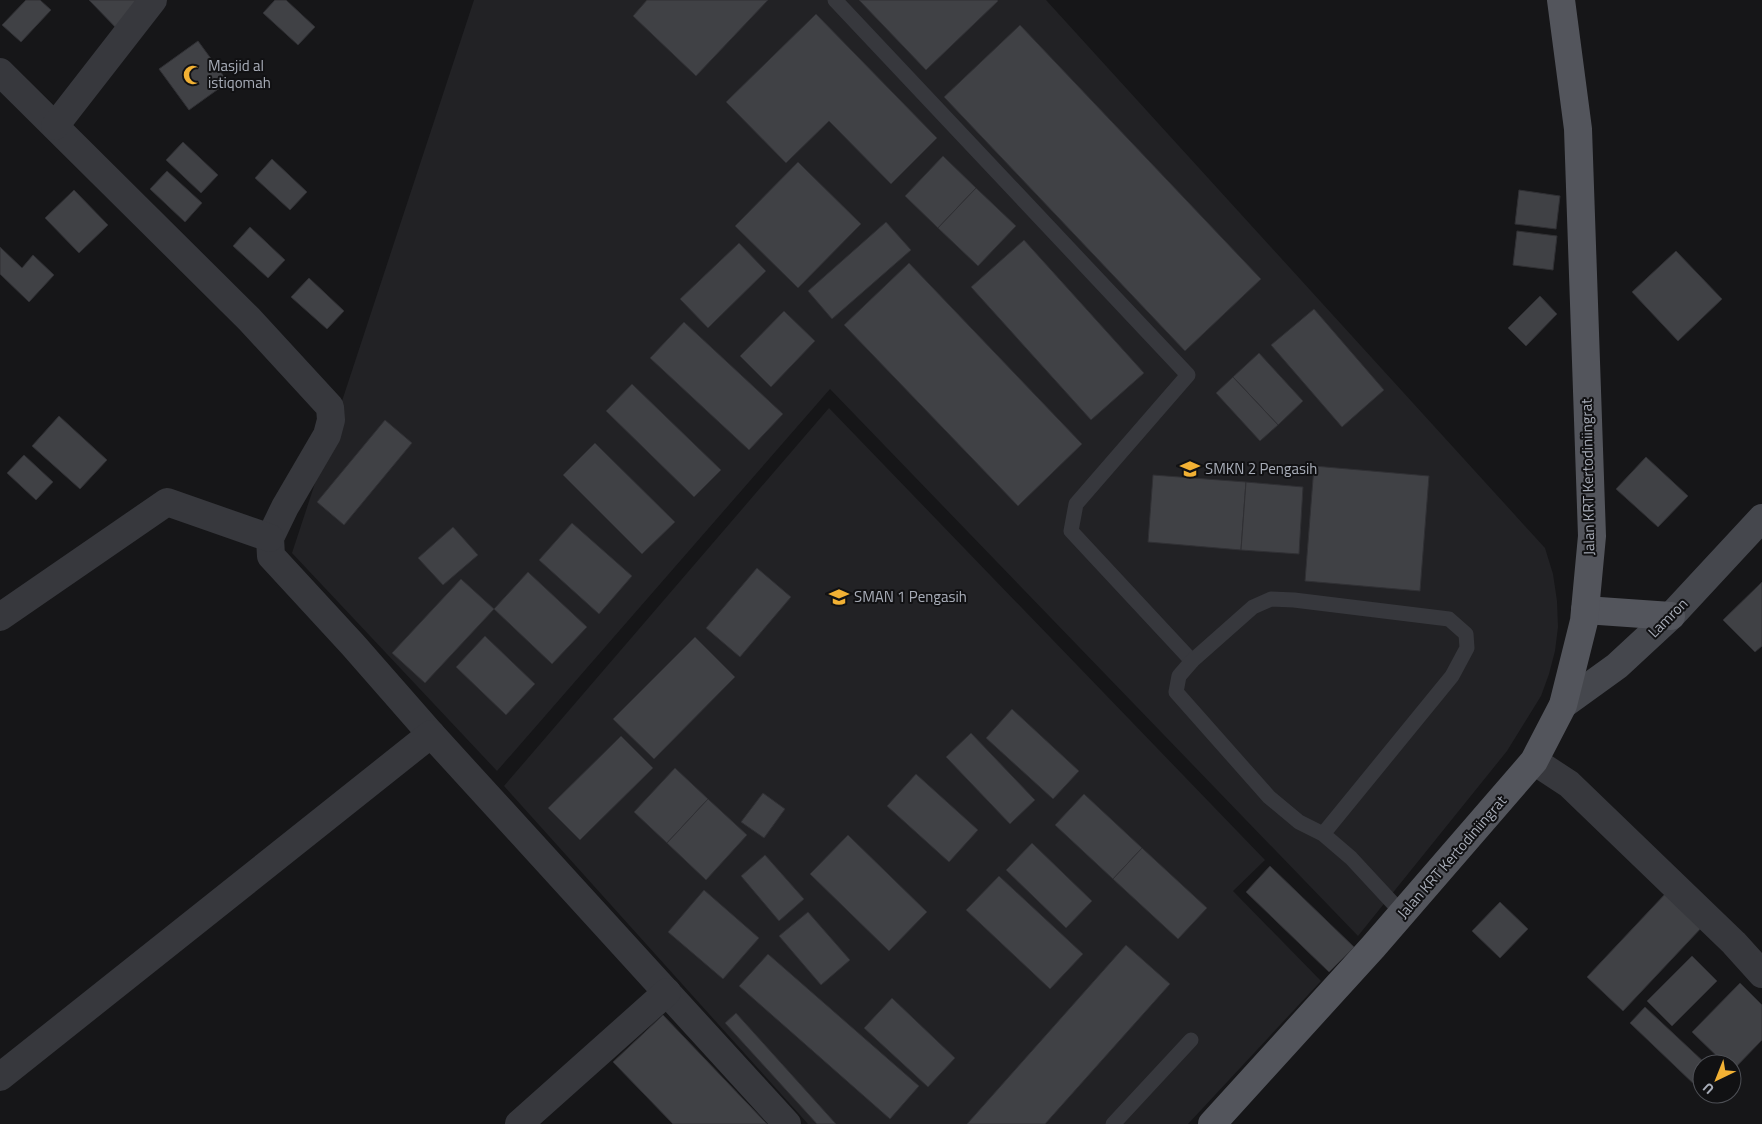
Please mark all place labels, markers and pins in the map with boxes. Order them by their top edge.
place label: Masjid al istiqomah [208,54,271,94]
mosque icon: Masjid al istiqomah [182,64,204,86]
place label: SMKN 2 Pengasih [1205,457,1317,480]
school or university icon: SMKN 2 Pengasih [1179,458,1201,480]
place label: SMAN 1 Pengasih [854,585,967,608]
school or university icon: SMAN 1 Pengasih [828,586,850,608]

